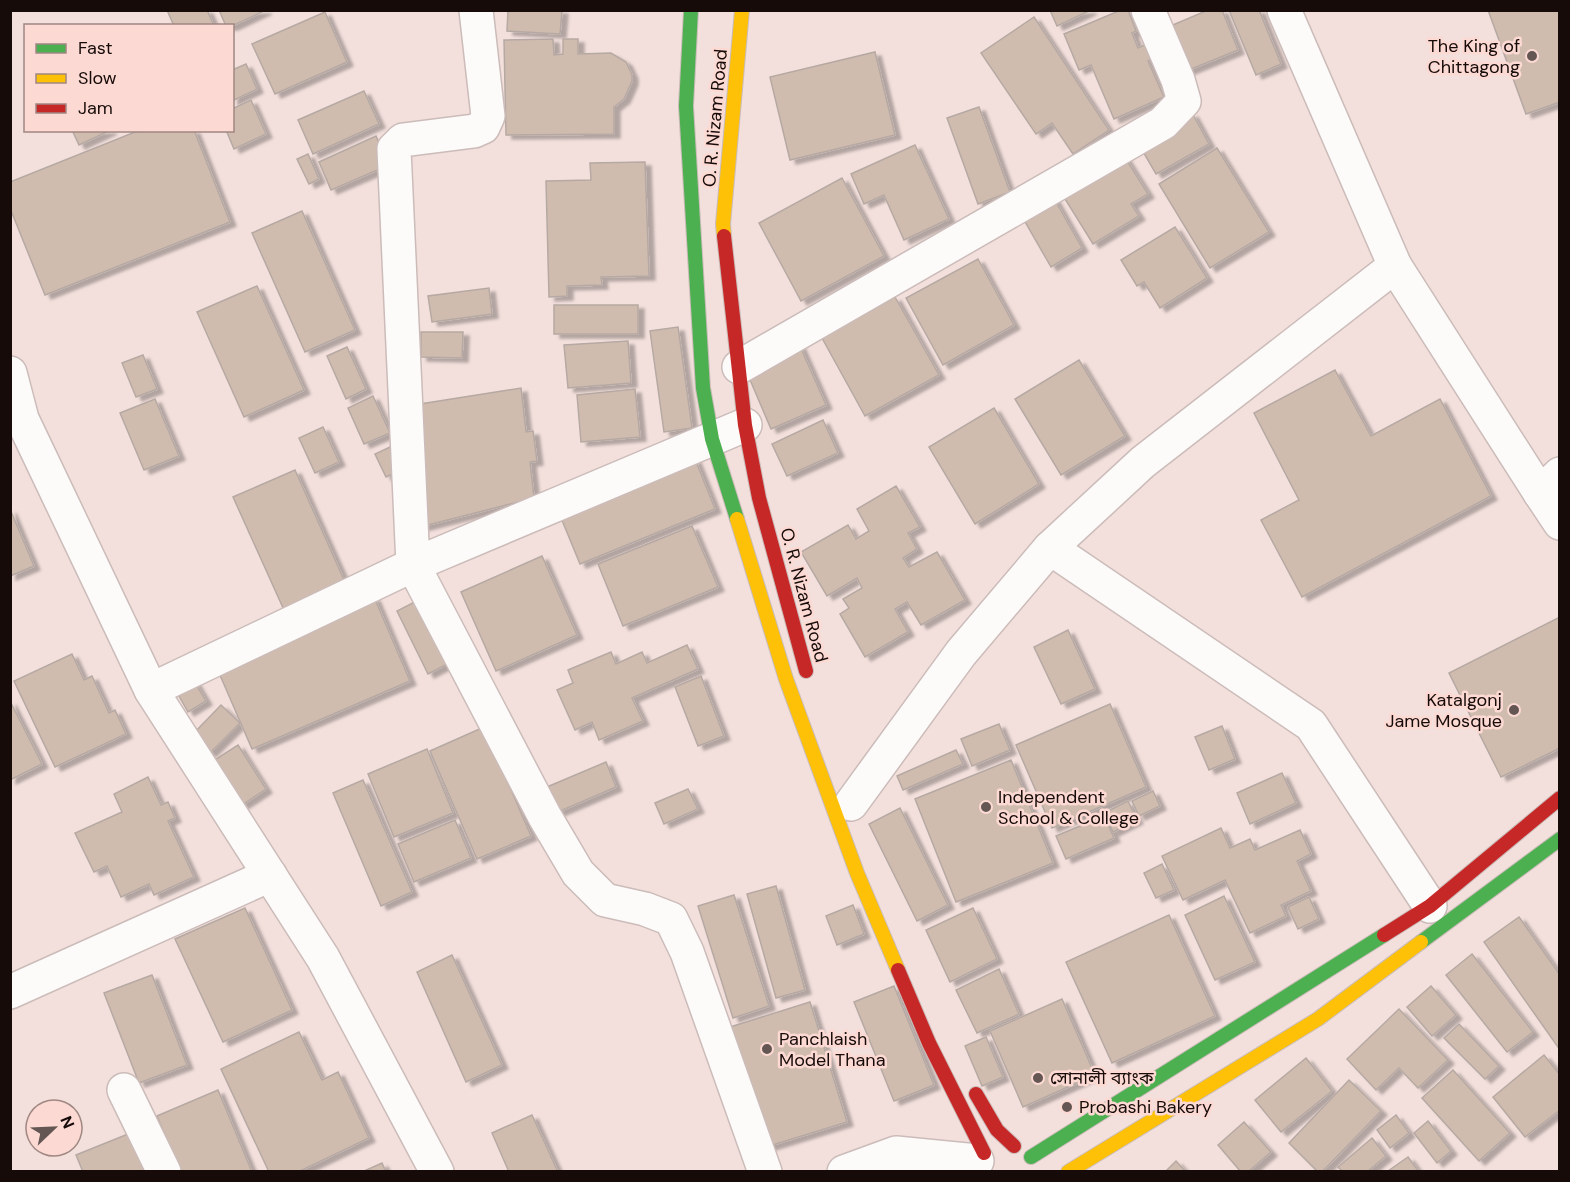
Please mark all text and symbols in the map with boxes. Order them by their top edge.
legend [24,24,234,132]
place label: The King of Chittagong [1428,34,1520,79]
text: Fast [78,36,113,60]
street label: O. R. Nizam Road [697,48,733,188]
marker: The King of Chittagong [1525,49,1539,63]
text: Slow [78,66,117,90]
text: Jam [78,96,113,120]
street label: O. R. Nizam Road [775,525,833,665]
place label: Katalgonj Jame Mosque [1385,688,1502,733]
marker: Katalgonj Jame Mosque [1507,703,1521,717]
place label: Independent School & College [998,785,1139,830]
marker: Independent School & College [979,800,993,814]
place label: Panchlaish Model Thana [779,1027,886,1072]
marker: Panchlaish Model Thana [760,1042,774,1056]
place label: সোনালী ব্যাংক [1050,1066,1154,1090]
marker: সোনালী ব্যাংক [1031,1071,1045,1085]
place label: Probashi Bakery [1079,1095,1212,1119]
north arrow [24,1098,84,1158]
marker: Probashi Bakery [1060,1100,1074,1114]
text: N [55,1113,79,1132]

